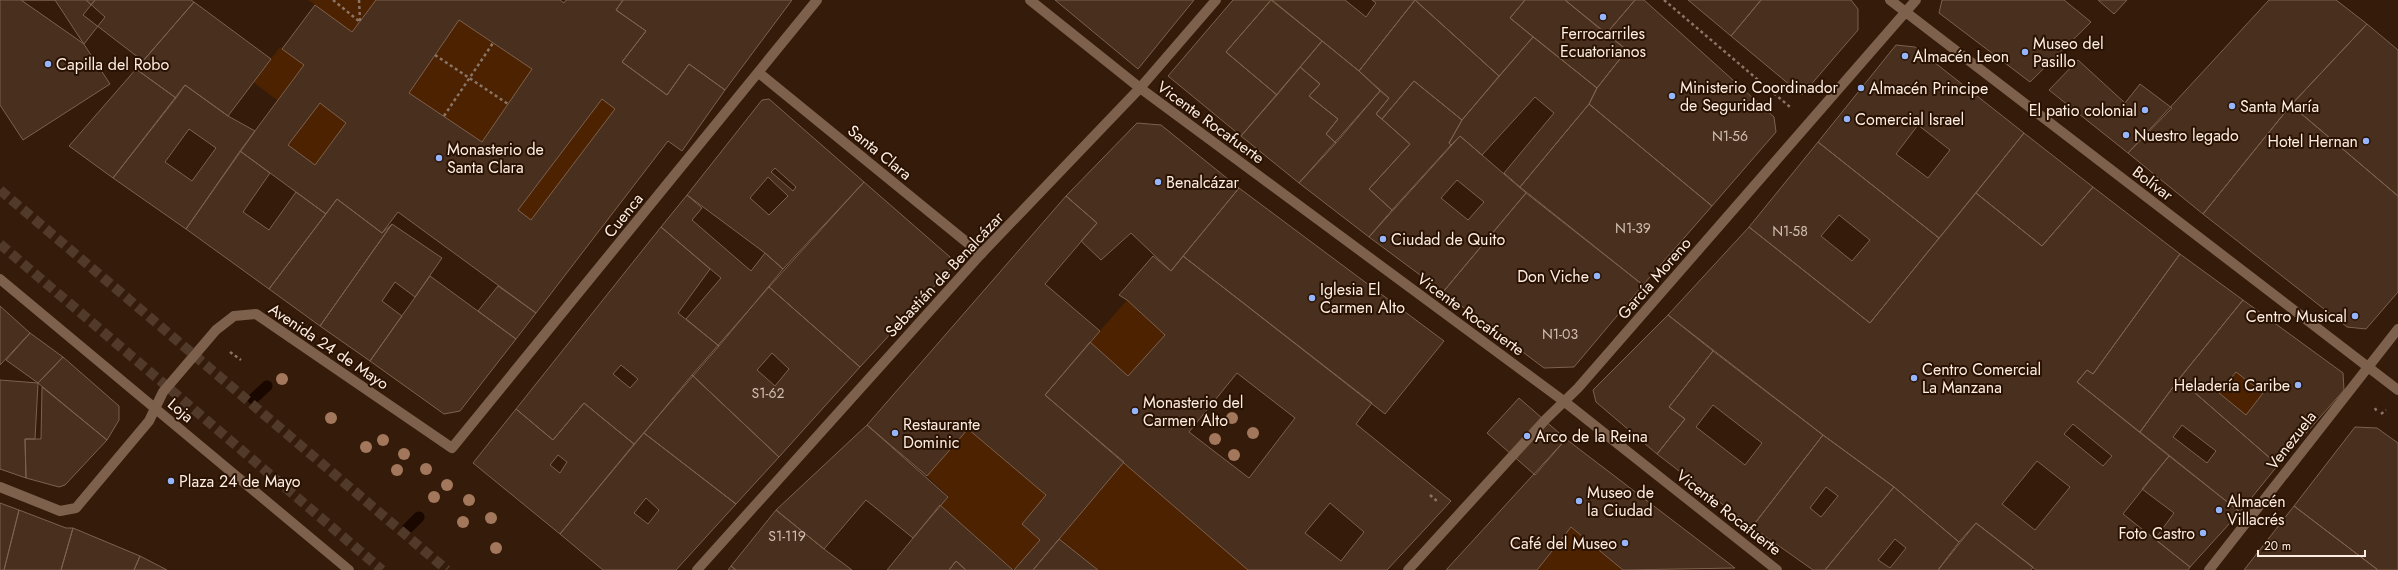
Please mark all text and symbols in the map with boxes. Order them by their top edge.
marker: Ferrocarriles Ecuatorianos [1598,12,1608,22]
place label: Ferrocarriles Ecuatorianos [1560,22,1646,63]
place label: Museo del Pasillo [2033,32,2104,73]
place label: Almacén Leon [1913,45,2009,68]
marker: Museo del Pasillo [2020,47,2030,57]
marker: Almacén Leon [1900,51,1910,61]
place label: Capilla del Robo [56,53,169,76]
marker: Capilla del Robo [43,59,53,69]
street label: Vicente Rocafuerte [1152,76,1269,169]
place label: Ministerio Coordinador de Seguridad [1680,76,1839,117]
place label: Almacén Principe [1869,77,1988,100]
marker: Almacén Principe [1856,83,1866,93]
marker: Ministerio Coordinador de Seguridad [1667,91,1677,101]
place label: Santa María [2240,95,2319,118]
place label: El patio colonial [2029,99,2137,122]
marker: Santa María [2227,101,2237,111]
marker: El patio colonial [2140,105,2150,115]
place label: Comercial Israel [1855,108,1964,131]
marker: Comercial Israel [1842,114,1852,124]
street label: Santa Clara [843,119,917,185]
place label: Nuestro legado [2134,124,2239,147]
house number: N1-56 [1712,126,1748,146]
marker: Nuestro legado [2121,130,2131,140]
place label: Hotel Hernan [2268,130,2358,153]
marker: Hotel Hernan [2361,136,2371,146]
place label: Monasterio de Santa Clara [447,138,544,179]
marker: Monasterio de Santa Clara [434,153,444,163]
street label: Bolívar [2128,160,2178,207]
place label: Benalcázar [1166,171,1239,194]
marker: Benalcázar [1153,177,1163,187]
street label: Cuenca [598,188,648,243]
street label: Sebastián de Benalcázar [880,206,1009,342]
house number: N1-39 [1615,218,1651,238]
house number: N1-58 [1772,221,1808,241]
place label: Ciudad de Quito [1391,228,1505,251]
street label: García Moreno [1612,232,1697,324]
marker: Ciudad de Quito [1378,234,1388,244]
place label: Don Viche [1517,265,1589,288]
street label: Vicente Rocafuerte [1412,268,1529,361]
marker: Don Viche [1592,271,1602,281]
place label: Iglesia El Carmen Alto [1320,278,1405,319]
marker: Iglesia El Carmen Alto [1307,293,1317,303]
street label: Avenida 24 de Mayo [264,298,394,395]
place label: Centro Musical [2246,305,2347,328]
marker: Centro Musical [2350,311,2360,321]
house number: N1-03 [1542,324,1578,344]
place label: Centro Comercial La Manzana [1922,358,2041,399]
marker: Centro Comercial La Manzana [1909,373,1919,383]
place label: Heladería Caribe [2174,374,2290,397]
marker: Heladería Caribe [2293,380,2303,390]
house number: S1-62 [752,383,784,403]
place label: Monasterio del Carmen Alto [1143,391,1244,432]
street label: Loja [163,393,199,428]
marker: Monasterio del Carmen Alto [1130,406,1140,416]
street label: Venezuela [2261,406,2322,475]
place label: Restaurante Dominic [903,413,980,454]
place label: Arco de la Reina [1535,425,1648,448]
marker: Restaurante Dominic [890,428,900,438]
marker: Arco de la Reina [1522,431,1532,441]
street label: Vicente Rocafuerte [1671,464,1786,561]
place label: Plaza 24 de Mayo [179,470,301,493]
marker: Plaza 24 de Mayo [166,476,176,486]
place label: Museo de la Ciudad [1587,481,1654,522]
place label: Almacén Villacrés [2227,490,2286,531]
marker: Museo de la Ciudad [1574,496,1584,506]
marker: Almacén Villacrés [2214,505,2224,515]
place label: Foto Castro [2118,522,2195,545]
house number: S1-119 [768,526,806,546]
marker: Foto Castro [2198,528,2208,538]
place label: Café del Museo [1510,532,1617,555]
scale bar [2258,532,2365,558]
text: 20 m [2264,537,2291,555]
marker: Café del Museo [1620,538,1630,548]

